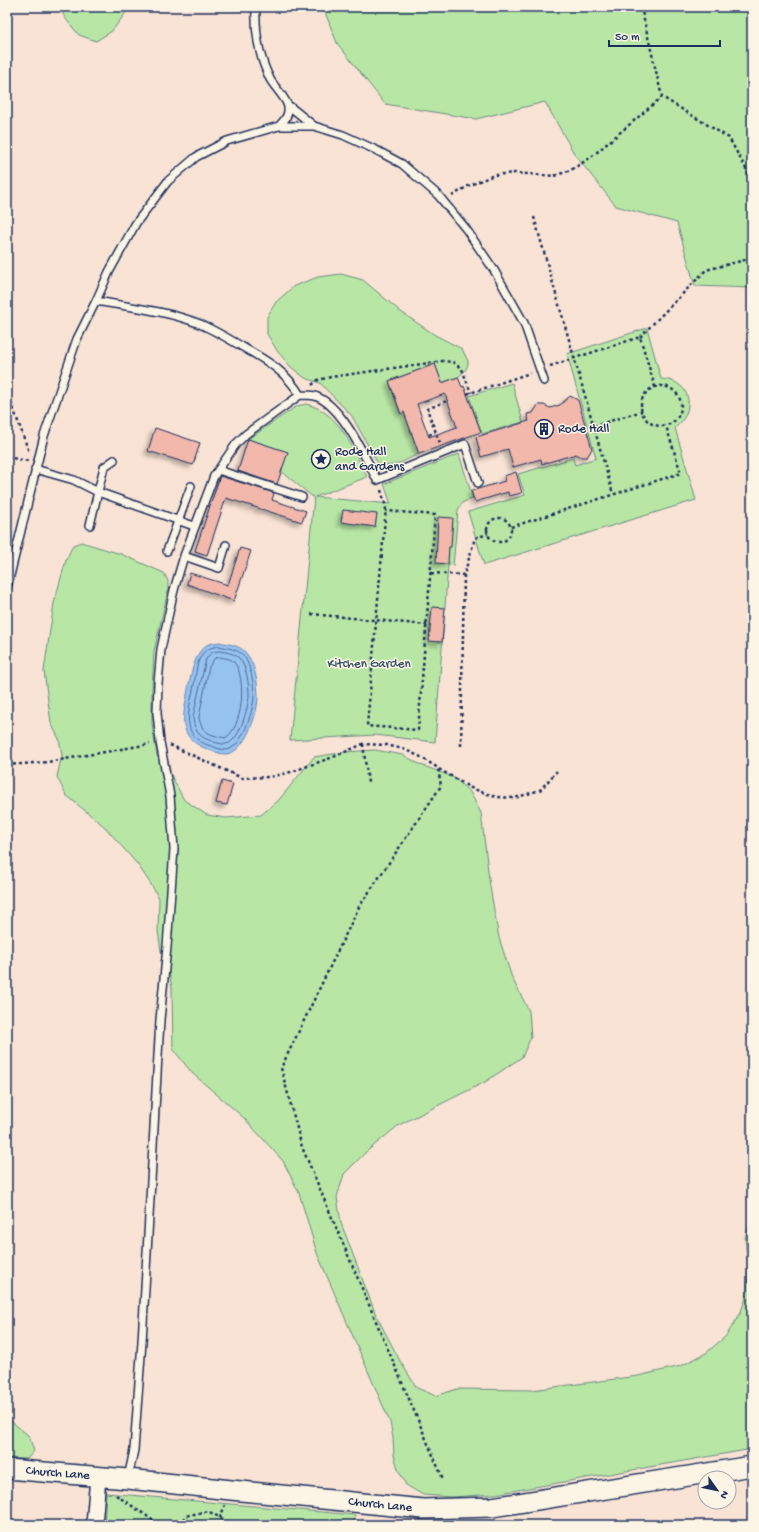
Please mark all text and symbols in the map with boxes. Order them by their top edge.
scale bar [609,22,720,48]
text: 50 m [615,31,640,45]
building icon: Rode Hall [533,418,555,440]
place label: Rode Hall [558,422,609,437]
place label: Rode Hall and Gardens [335,445,406,475]
place icon: Rode Hall and Gardens [310,448,332,470]
park label: Kitchen Garden [327,657,411,672]
street label: Church Lane [25,1463,91,1483]
north arrow [697,1470,737,1510]
text: N [717,1488,731,1501]
street label: Church Lane [348,1494,413,1515]

